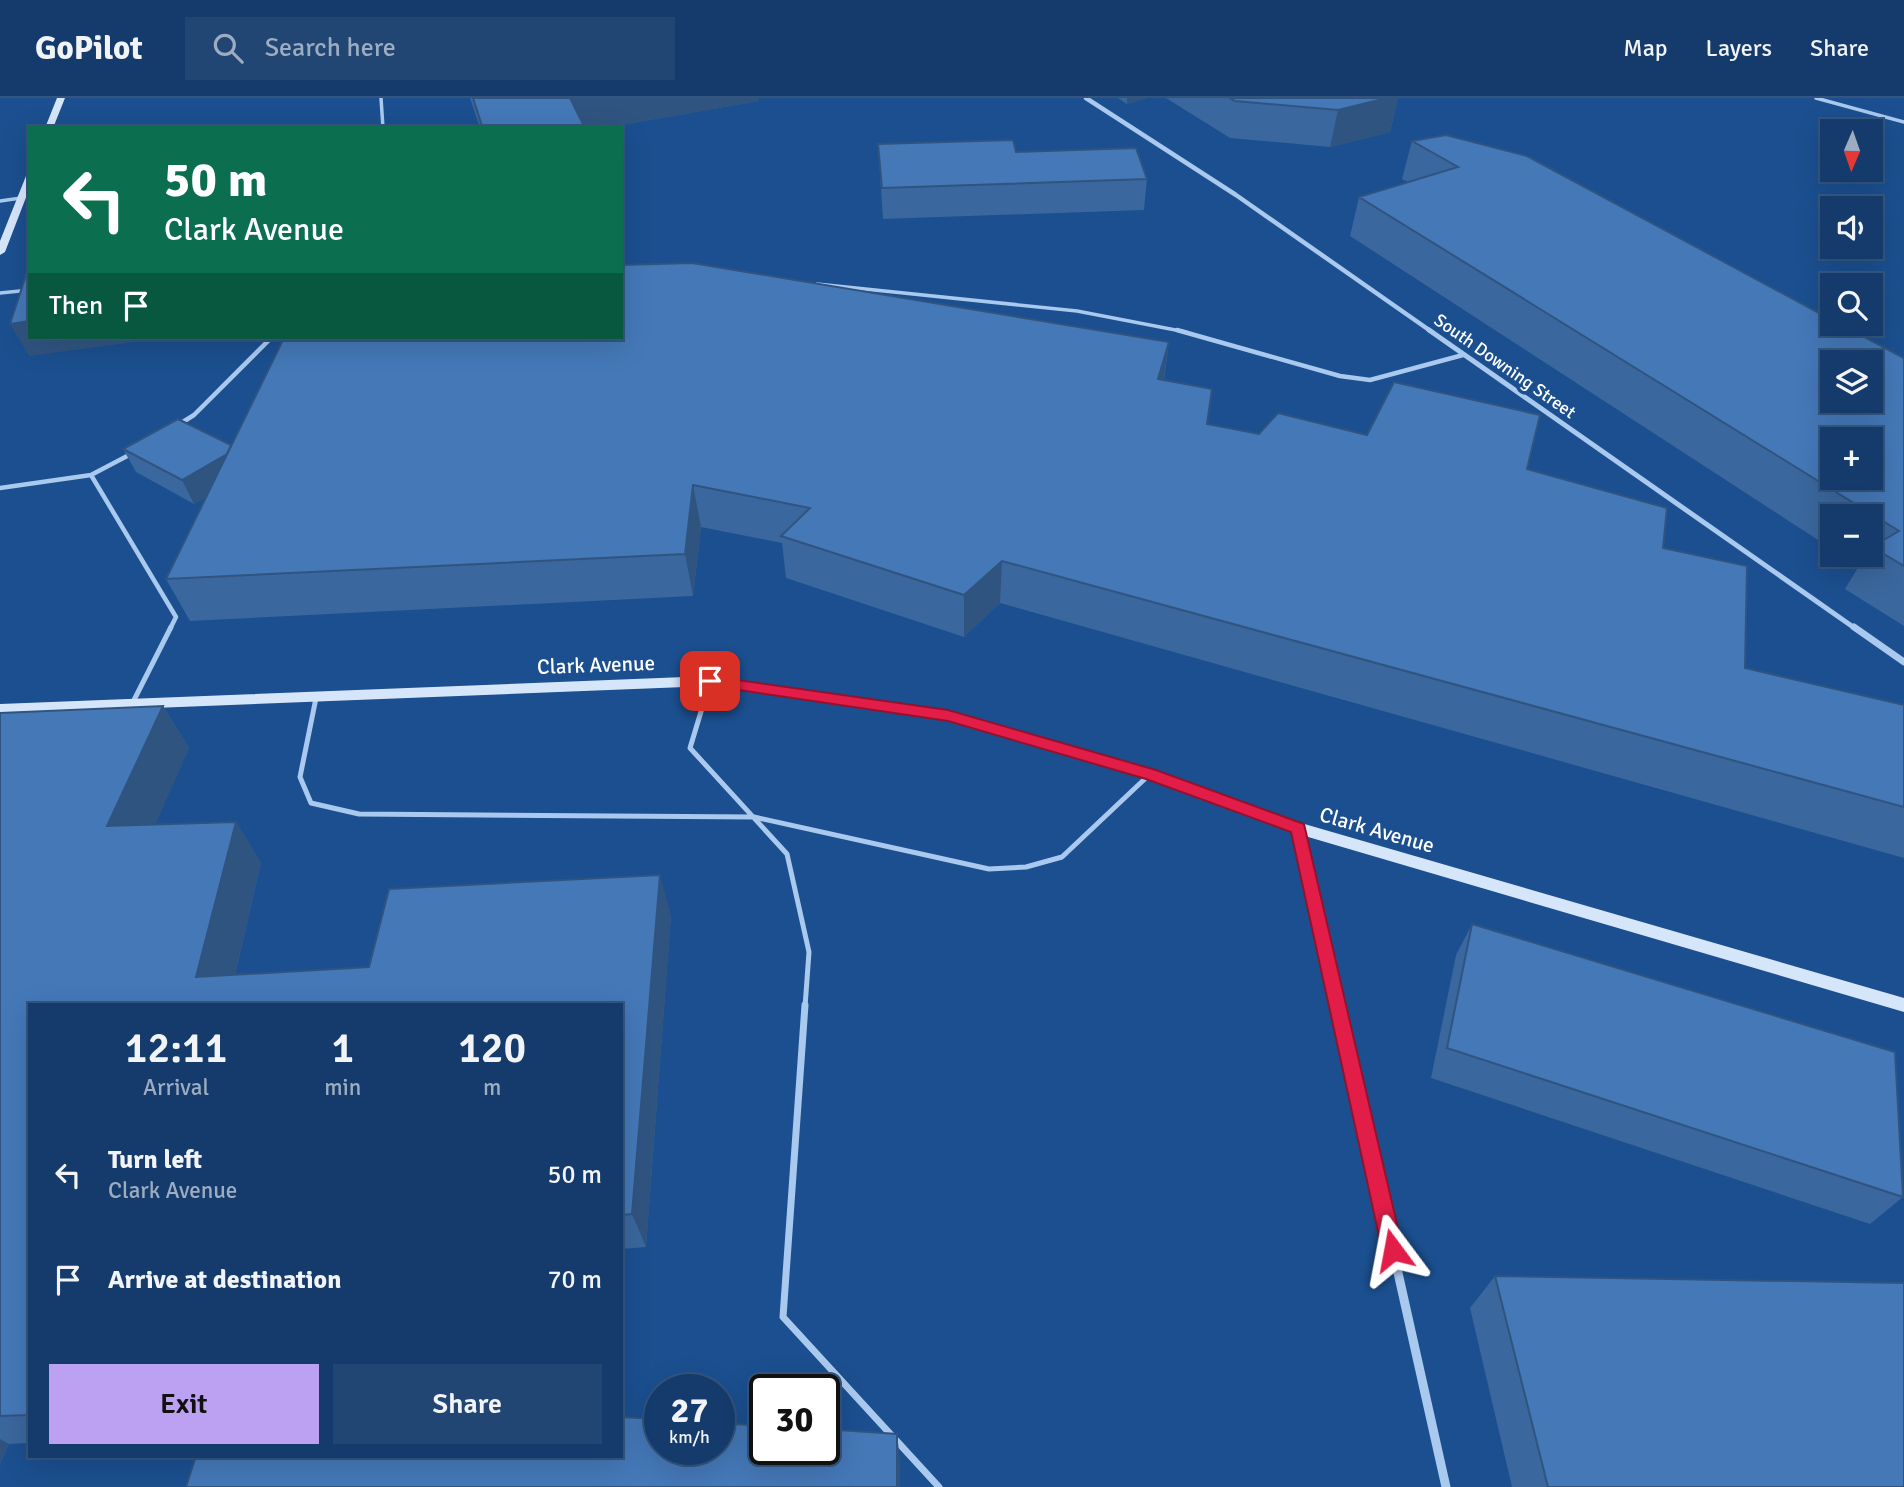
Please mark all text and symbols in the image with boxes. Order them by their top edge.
search box [185,17,675,80]
text: GoPilot [35,28,143,69]
icon: search [209,29,247,67]
text: Search here [265,32,396,64]
text: Map [1623,33,1668,63]
text: Layers [1706,33,1772,63]
text: Share [1810,33,1869,63]
north arrow [1820,119,1883,182]
map controls [1820,119,1883,567]
text: 50 m [164,150,267,210]
icon: left [49,154,140,245]
button: sound [1820,196,1883,259]
text: Clark Avenue [164,210,344,249]
button: search [1820,273,1883,336]
icon: arrive [117,287,155,325]
text: Then [49,290,103,322]
street label: South Downing Street [1430,309,1580,423]
button: layers [1820,350,1883,413]
button: + [1820,427,1883,490]
button: − [1820,504,1883,567]
street label: Clark Avenue [537,650,655,680]
pin [680,651,740,711]
icon: arrive [691,662,729,700]
street label: Clark Avenue [1317,801,1437,859]
text: 12:11 [125,1023,227,1074]
text: 1 [331,1023,354,1074]
text: 120 [458,1023,526,1074]
text: Arrival [143,1073,209,1102]
text: min [324,1073,361,1102]
text: m [483,1073,501,1102]
text: Turn left [108,1144,202,1176]
icon: left [49,1156,87,1194]
text: 50 m [547,1159,602,1191]
text: Clark Avenue [108,1176,237,1205]
position arrow [1356,1213,1430,1287]
icon: arrive [49,1261,87,1299]
text: Arrive at destination [108,1264,341,1296]
text: 70 m [547,1264,602,1296]
button: Exit [49,1364,319,1444]
button: Share [333,1364,602,1444]
speed limit sign: 30 [749,1374,840,1465]
text: 27 [671,1389,708,1432]
text: km/h [669,1426,710,1448]

